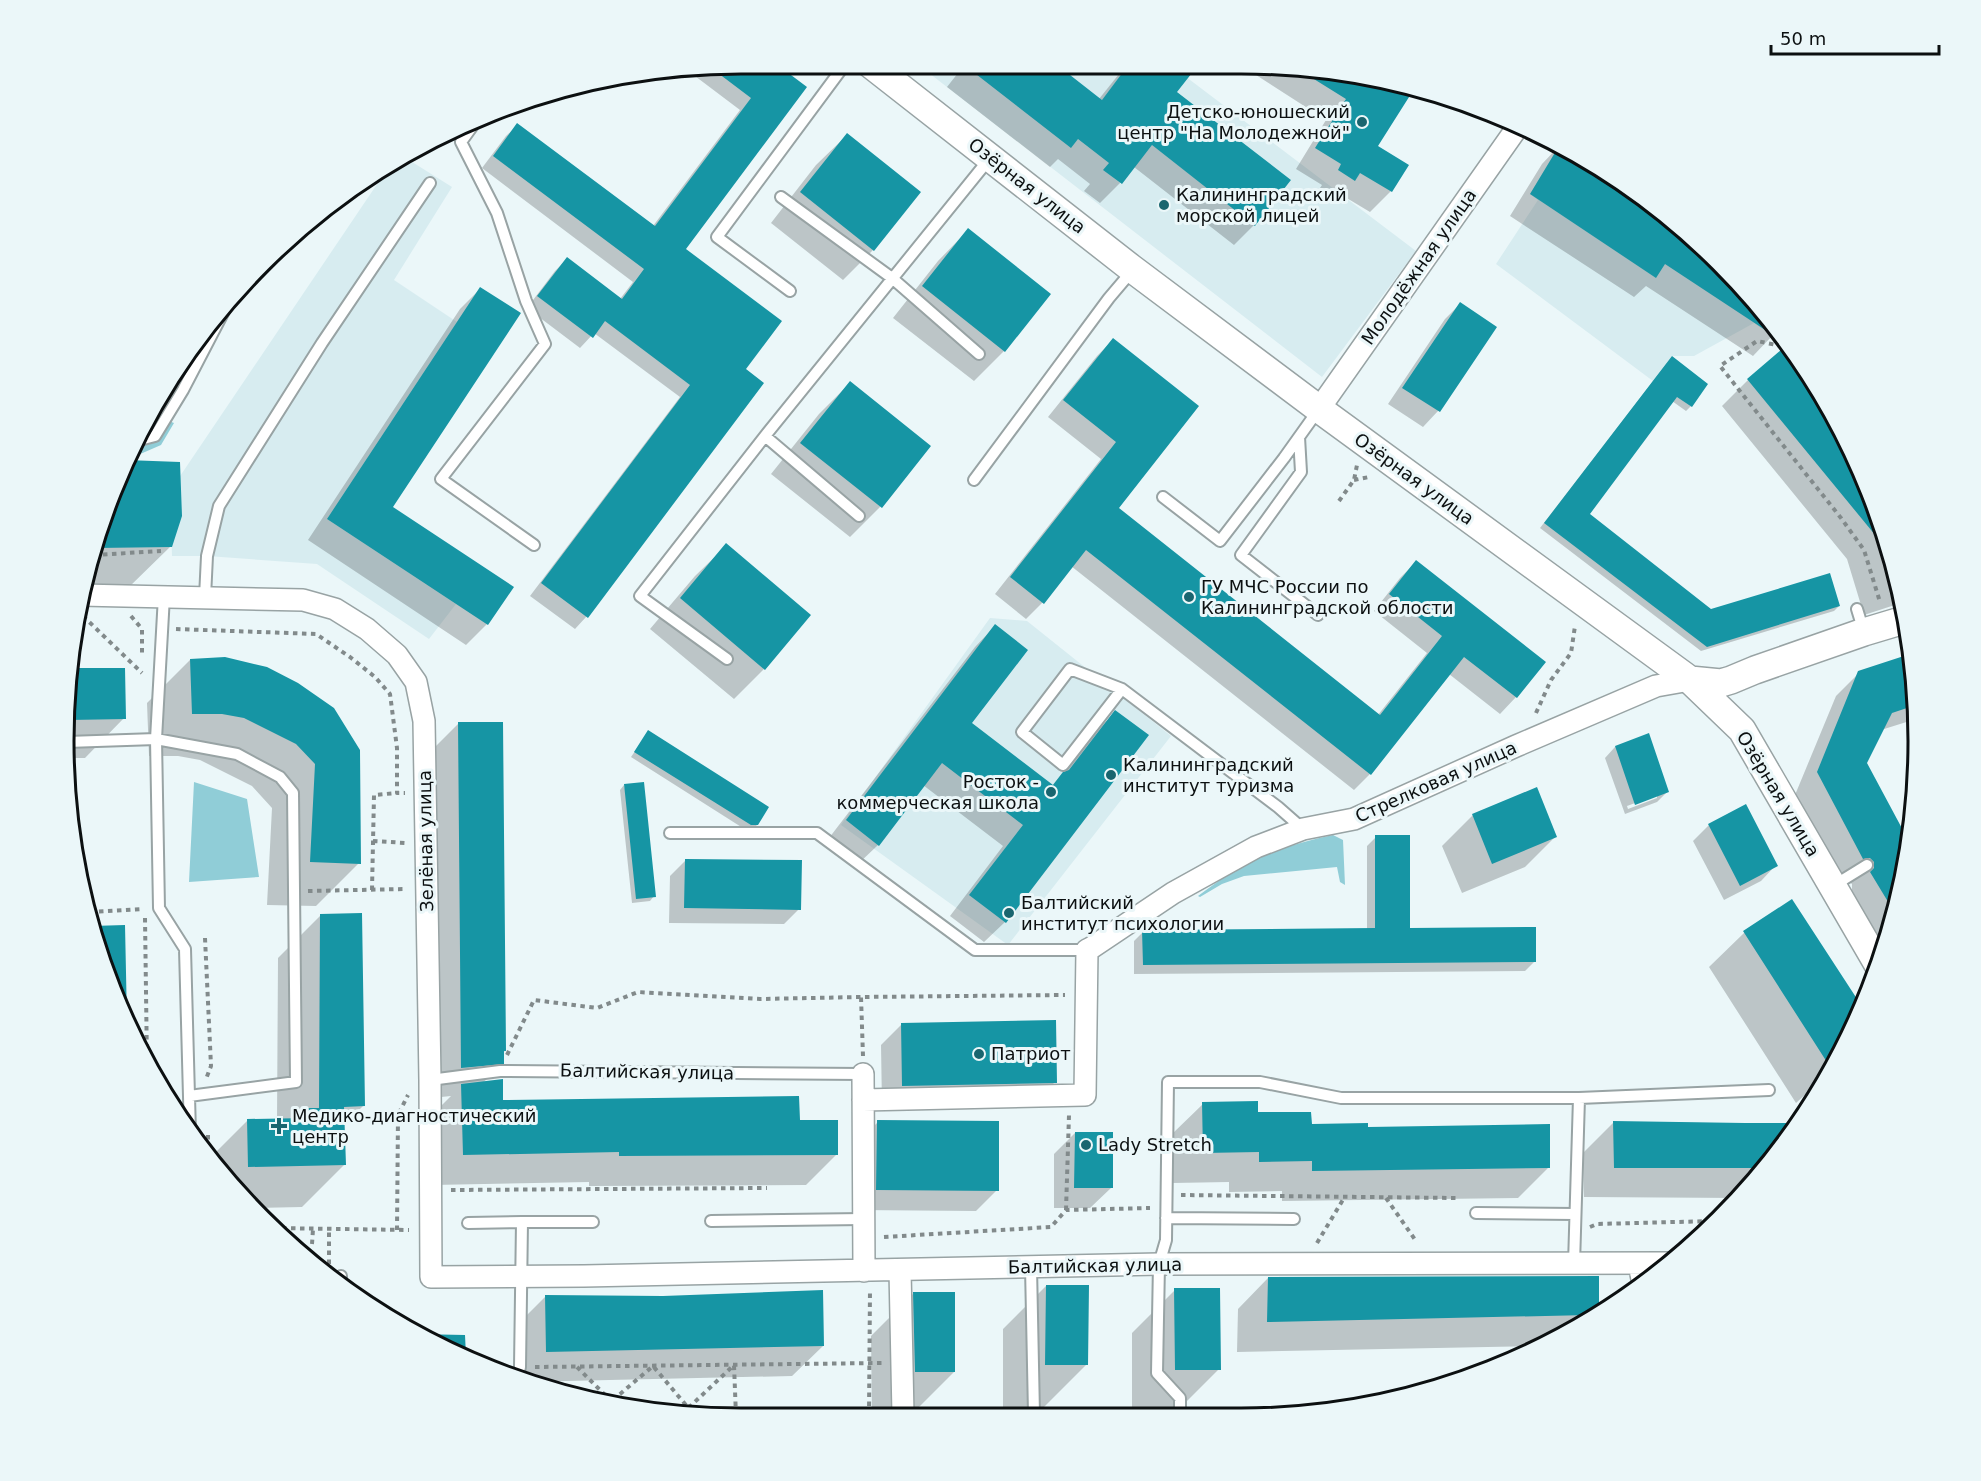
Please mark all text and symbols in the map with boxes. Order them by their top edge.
scale bar [1771,18,1939,56]
text: 50 m [1780,28,1826,49]
place label: Детско-юношеский центр "На Молодежной" [1117,101,1350,143]
marker: Детско-юношеский центр "На Молодежной" [1355,115,1369,129]
street label: Озёрная улица [965,133,1090,238]
place label: Калининградский морской лицей [1176,184,1347,226]
street label: Молодёжная улица [1357,185,1480,349]
marker: Калининградский морской лицей [1157,198,1171,212]
street label: Озёрная улица [1350,428,1478,529]
place label: ГУ МЧС России по Калининградской облости [1201,576,1454,618]
marker: ГУ МЧС России по Калининградской облости [1182,590,1196,604]
street label: Озёрная улица [1733,727,1824,860]
street label: Стрелковая улица [1352,737,1520,827]
place label: Калининградский институт туризма [1123,754,1294,796]
marker: Калининградский институт туризма [1104,768,1118,782]
street label: Зелёная улица [414,770,437,912]
place label: Росток - коммерческая школа [837,771,1039,813]
marker: Росток - коммерческая школа [1044,785,1058,799]
place label: Балтийский институт психологии [1021,892,1224,934]
marker: Балтийский институт психологии [1002,906,1016,920]
place label: Патриот [991,1043,1071,1064]
marker: Патриот [972,1047,986,1061]
street label: Балтийская улица [560,1059,734,1084]
place label: Медико-диагностический центр [292,1105,537,1147]
marker: Медико-диагностический центр [270,1117,288,1135]
place label: Lady Stretch [1098,1134,1212,1155]
marker: Lady Stretch [1079,1138,1093,1152]
street label: Балтийская улица [1008,1253,1182,1278]

